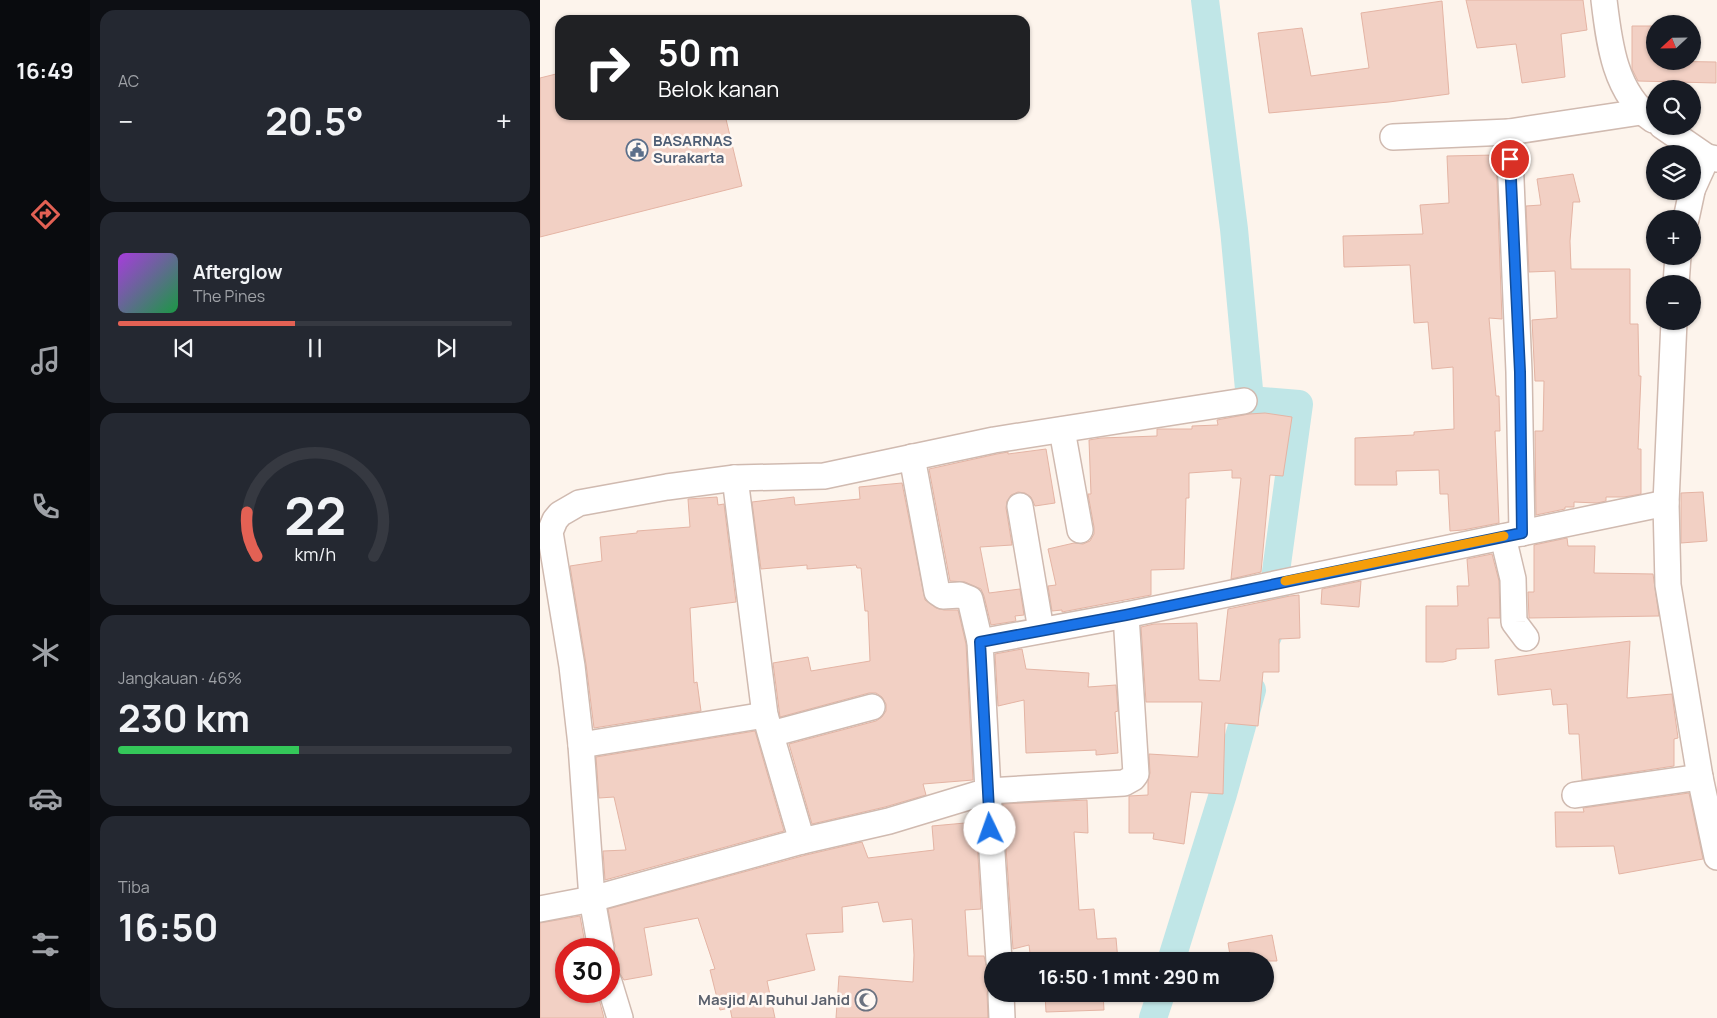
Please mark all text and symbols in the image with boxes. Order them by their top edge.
north arrow [1646,15,1701,70]
map controls [1646,15,1701,330]
text: 50 m [658,29,740,77]
icon: right [575,35,640,100]
text: 16:49 [16,56,74,86]
text: AC [118,70,139,92]
text: Belok kanan [658,74,779,104]
button: search [1646,80,1701,135]
text: 20.5° [265,94,364,146]
text: − [118,102,133,140]
text: + [496,102,512,140]
place label: BASARNAS Surakarta [653,130,733,168]
public building icon: BASARNAS Surakarta [625,138,649,162]
pin [1489,138,1531,180]
icon: arrive [1496,145,1524,173]
button: layers [1646,145,1701,200]
icon: directions [28,197,63,232]
button: + [1646,210,1701,265]
text: Afterglow [193,259,282,285]
button: − [1646,275,1701,330]
text: The Pines [193,285,265,307]
icon: previous [170,334,198,362]
icon: pause [301,334,329,362]
icon: next [432,334,460,362]
icon: music [28,343,63,378]
text: 22 [284,480,346,551]
icon: phone [28,489,63,524]
text: km/h [294,542,336,566]
icon: climate [28,635,63,670]
text: Jangkauan · 46% [118,667,242,689]
text: 230 km [118,691,250,743]
icon: car [28,781,63,816]
position arrow [963,802,1015,854]
text: Tiba [118,876,150,898]
text: 16:50 [118,900,219,952]
icon: filters [28,927,63,962]
speed limit sign: 30 [555,938,620,1003]
text: 16:50 · 1 mnt · 290 m [1038,964,1220,990]
mosque icon: Masjid Al Ruhul Jahid [854,988,878,1012]
place label: Masjid Al Ruhul Jahid [698,989,850,1010]

